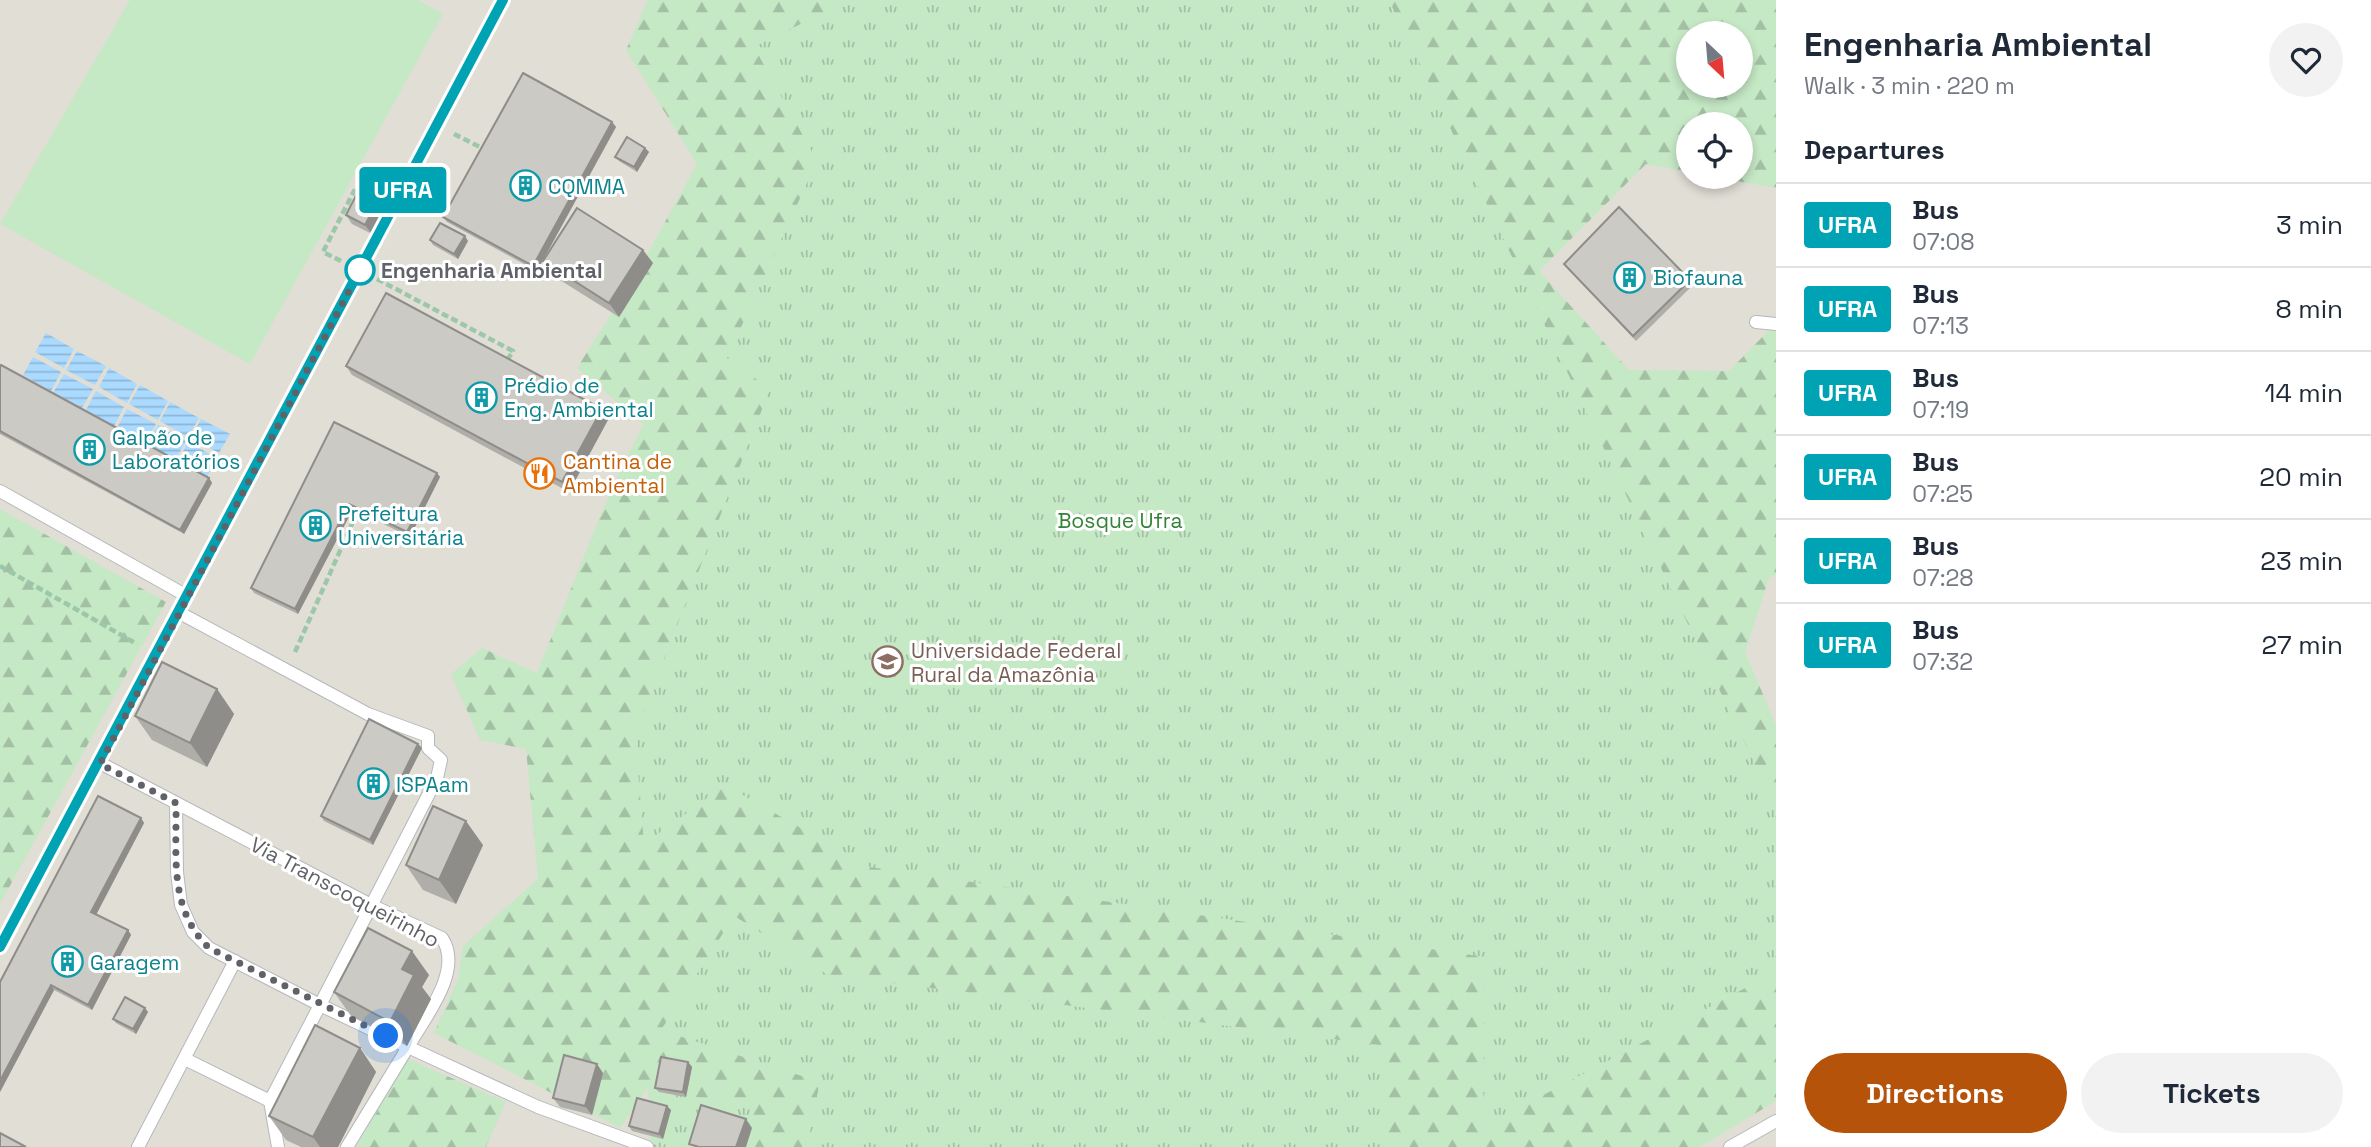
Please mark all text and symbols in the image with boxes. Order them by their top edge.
north arrow [1676,21,1754,98]
map controls [1676,21,1753,189]
button: heart [2269,23,2343,97]
text: Engenharia Ambiental [1804,24,2152,66]
text: Walk · 3 min · 220 m [1804,71,2015,101]
button: locate [1676,112,1753,189]
text: Departures [1804,133,1945,167]
line badge: UFRA [354,167,452,213]
building icon: CQMMA [508,169,542,203]
place label: CQMMA [548,173,625,200]
text: UFRA [373,174,433,205]
text: Bus [1912,193,1959,227]
text: 3 min [2276,208,2343,242]
text: UFRA [1818,209,1877,240]
text: 07:08 [1912,227,1975,257]
marker: Engenharia Ambiental [345,255,375,285]
place label: Engenharia Ambiental [381,257,603,284]
building icon: Biofauna [1613,260,1647,294]
place label: Biofauna [1653,264,1743,291]
text: Bus [1912,277,1959,311]
text: 8 min [2275,292,2343,326]
text: UFRA [1818,293,1877,324]
text: 07:13 [1912,311,1969,341]
text: Bus [1912,361,1959,395]
place label: Prédio de Eng. Ambiental [504,372,654,423]
text: 14 min [2265,376,2343,410]
text: UFRA [1818,377,1877,408]
building icon: Prédio de Eng. Ambiental [464,380,498,414]
text: 07:19 [1912,395,1969,425]
place label: Galpão de Laboratórios [112,424,240,475]
building icon: Galpão de Laboratórios [72,432,106,466]
text: Bus [1912,445,1959,479]
place label: Cantina de Ambiental [563,448,672,499]
restaurant icon: Cantina de Ambiental [523,456,557,490]
text: 20 min [2259,460,2343,494]
text: UFRA [1818,461,1877,492]
text: 07:25 [1912,479,1973,509]
place label: Prefeitura Universitária [338,500,464,551]
park label: Bosque Ufra [1057,507,1183,534]
building icon: Prefeitura Universitária [298,508,332,542]
text: Bus [1912,529,1959,563]
text: 23 min [2260,544,2343,578]
text: UFRA [1818,545,1877,576]
text: 07:28 [1912,563,1974,593]
text: Bus [1912,613,1959,647]
text: 27 min [2262,628,2343,662]
text: UFRA [1818,629,1877,660]
place label: Universidade Federal Rural da Amazônia [911,637,1121,688]
school or university icon: Universidade Federal Rural da Amazônia [871,645,905,679]
text: 07:32 [1912,647,1973,677]
building icon: ISPAam [356,767,390,801]
place label: ISPAam [396,771,469,798]
street label: Via Transcoqueirinho [246,831,444,953]
building icon: Garagem [50,945,84,979]
place label: Garagem [90,949,179,976]
your location [368,1018,403,1053]
button: Directions [1804,1053,2067,1133]
button: Tickets [2081,1053,2343,1133]

